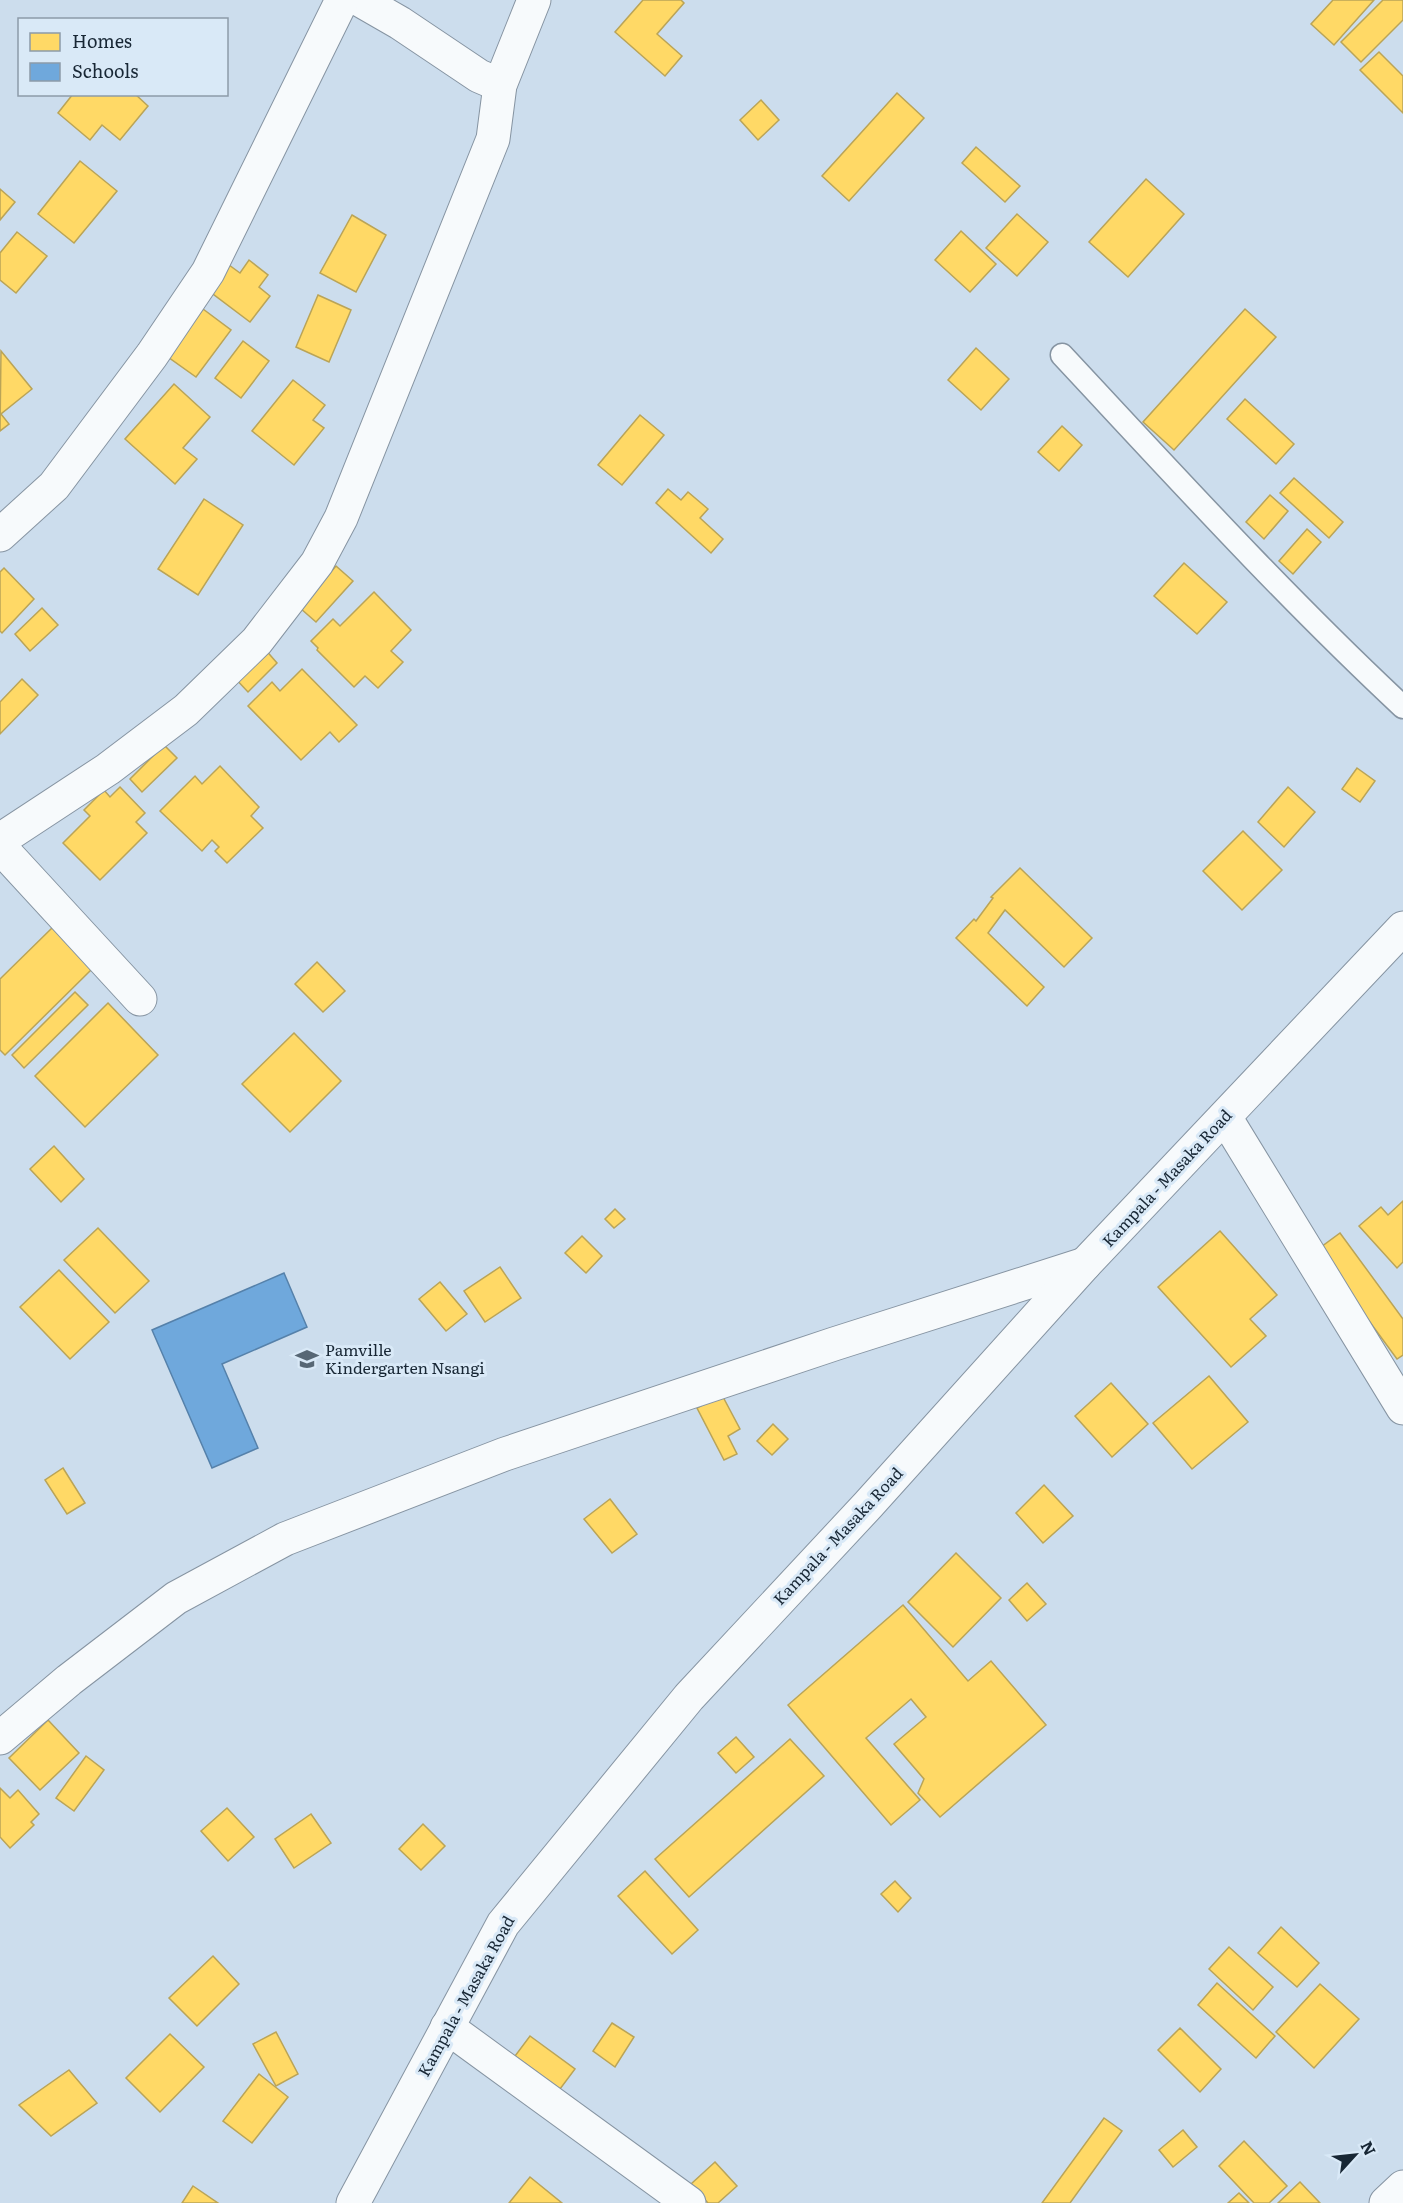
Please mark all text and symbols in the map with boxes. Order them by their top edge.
legend [18,18,228,96]
text: Homes [72,27,132,54]
text: Schools [72,57,138,84]
street label: Kampala - Masaka Road [1096,1103,1237,1252]
place label: Pamville Kindergarten Nsangi [325,1337,485,1379]
school or university icon: Pamville Kindergarten Nsangi [294,1346,320,1372]
street label: Kampala - Masaka Road [767,1461,908,1610]
street label: Kampala - Masaka Road [411,1911,520,2080]
north arrow [1325,2125,1385,2185]
text: N [1356,2136,1383,2159]

